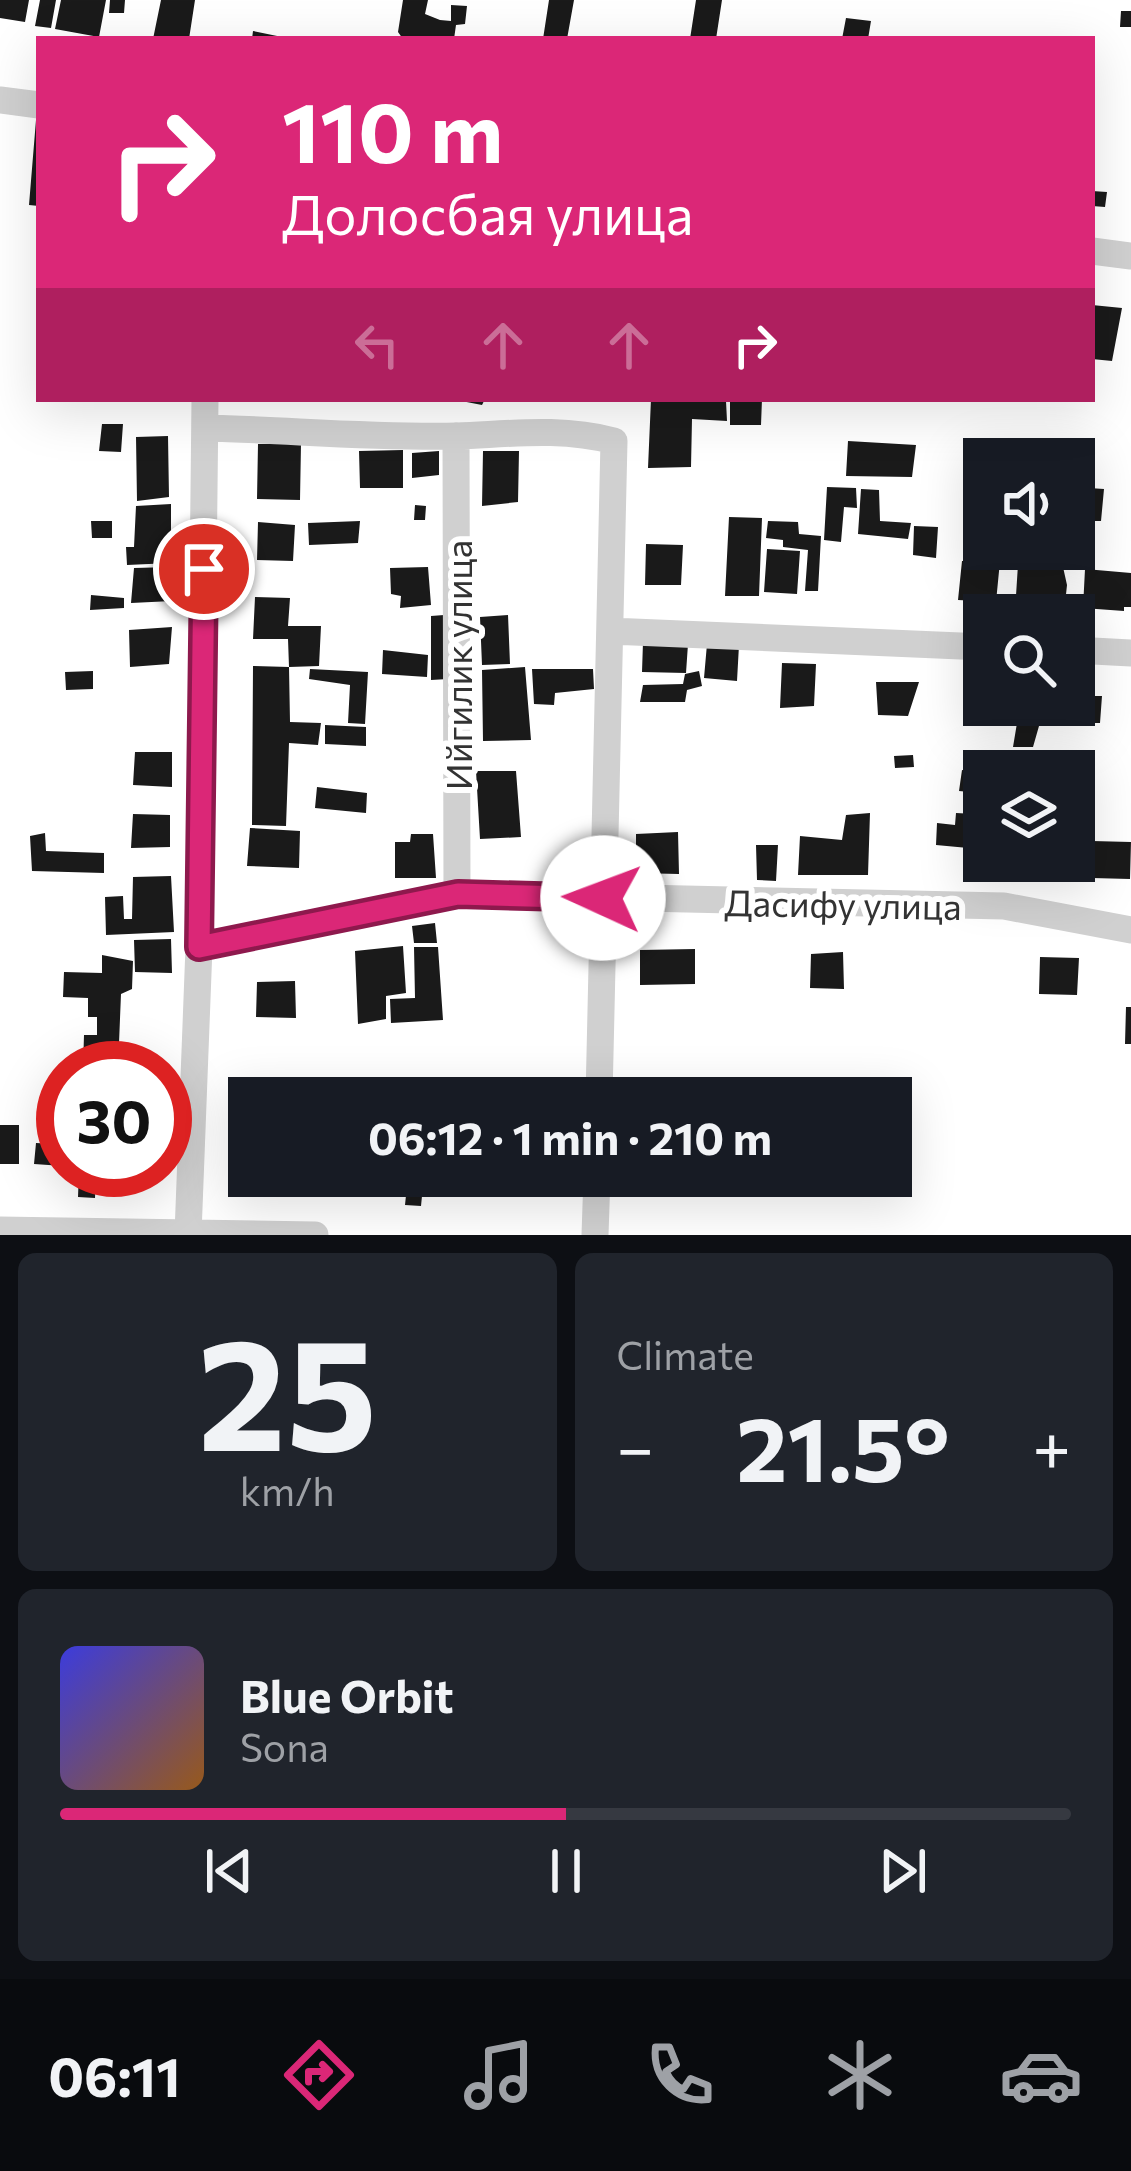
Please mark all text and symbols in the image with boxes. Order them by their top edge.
text: 110 m [282,78,503,180]
icon: right [84,84,240,240]
text: Долосбая улица [282,180,694,246]
icon: left [344,312,410,378]
icon: ahead [470,312,536,378]
icon: ahead [596,312,662,378]
icon: right [722,312,788,378]
map controls [963,438,1095,882]
button: sound [963,438,1095,570]
pin [153,518,255,620]
icon: arrive [171,536,237,602]
street label: Ийгилик улица [435,540,479,790]
button: search [963,594,1095,726]
button: layers [963,750,1095,882]
position arrow [540,835,666,961]
street label: Дасифу улица [724,879,962,927]
speed limit sign: 30 [36,1041,192,1197]
text: 06:12 · 1 min · 210 m [368,1109,772,1164]
text: 25 [197,1292,377,1483]
text: Climate [617,1330,754,1378]
text: 21.5° [736,1390,950,1501]
text: − [617,1405,654,1486]
text: + [1032,1405,1071,1486]
text: km/h [240,1466,335,1514]
text: Blue Orbit [240,1667,453,1722]
text: Sona [240,1722,329,1770]
icon: previous [196,1838,262,1904]
icon: pause [533,1838,599,1904]
icon: next [870,1838,936,1904]
icon: directions [277,2033,361,2117]
icon: music [457,2033,541,2117]
icon: phone [638,2033,722,2117]
icon: climate [818,2033,902,2117]
icon: car [999,2033,1083,2117]
text: 06:11 [48,2042,181,2108]

